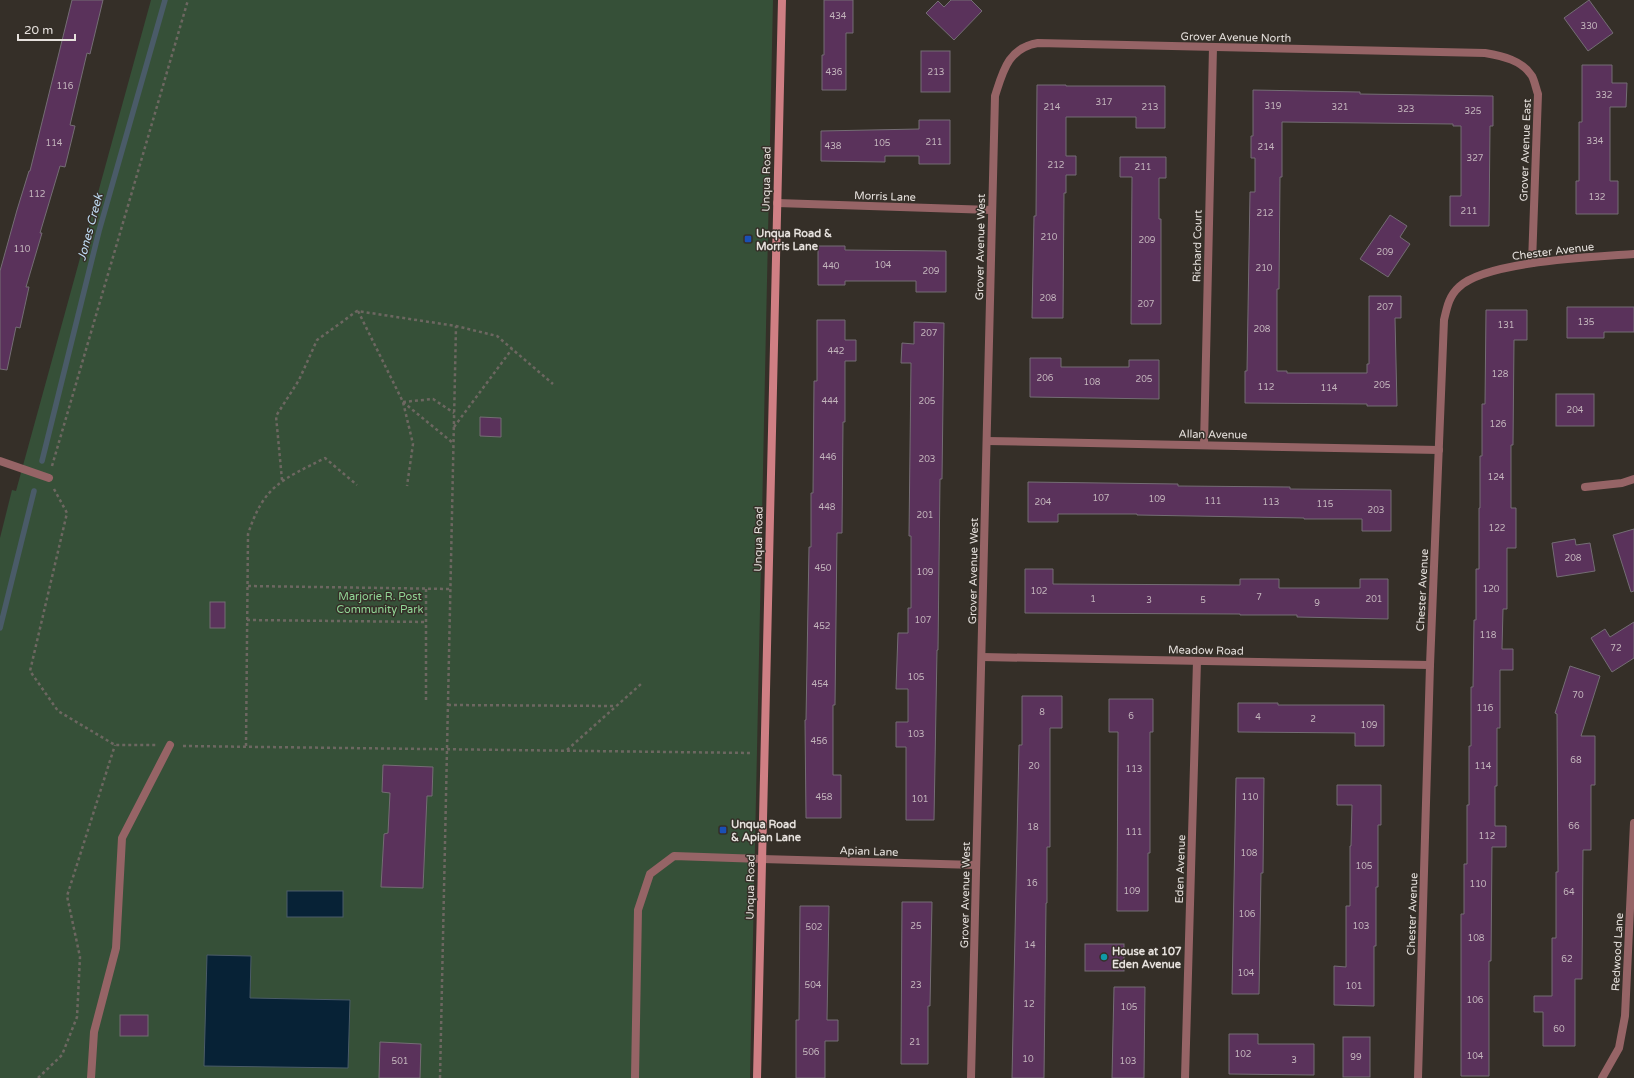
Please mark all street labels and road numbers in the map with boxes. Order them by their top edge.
street label: Grover Avenue North [1181,30,1291,45]
street label: Grover Avenue East [1517,98,1534,202]
street label: Unqua Road [759,146,774,212]
street label: Morris Lane [854,189,916,204]
street label: Grover Avenue West [973,194,988,300]
street label: Richard Court [1190,210,1205,282]
street label: Chester Avenue [1511,240,1595,263]
street label: Allan Avenue [1179,427,1247,442]
street label: Unqua Road [751,506,766,572]
street label: Grover Avenue West [966,518,981,624]
street label: Chester Avenue [1414,548,1431,632]
street label: Meadow Road [1168,643,1244,658]
street label: Eden Avenue [1173,834,1188,904]
street label: Grover Avenue West [958,842,973,948]
street label: Apian Lane [839,844,899,859]
street label: Unqua Road [743,854,758,920]
street label: Chester Avenue [1405,873,1420,956]
street label: Redwood Lane [1609,913,1626,991]

